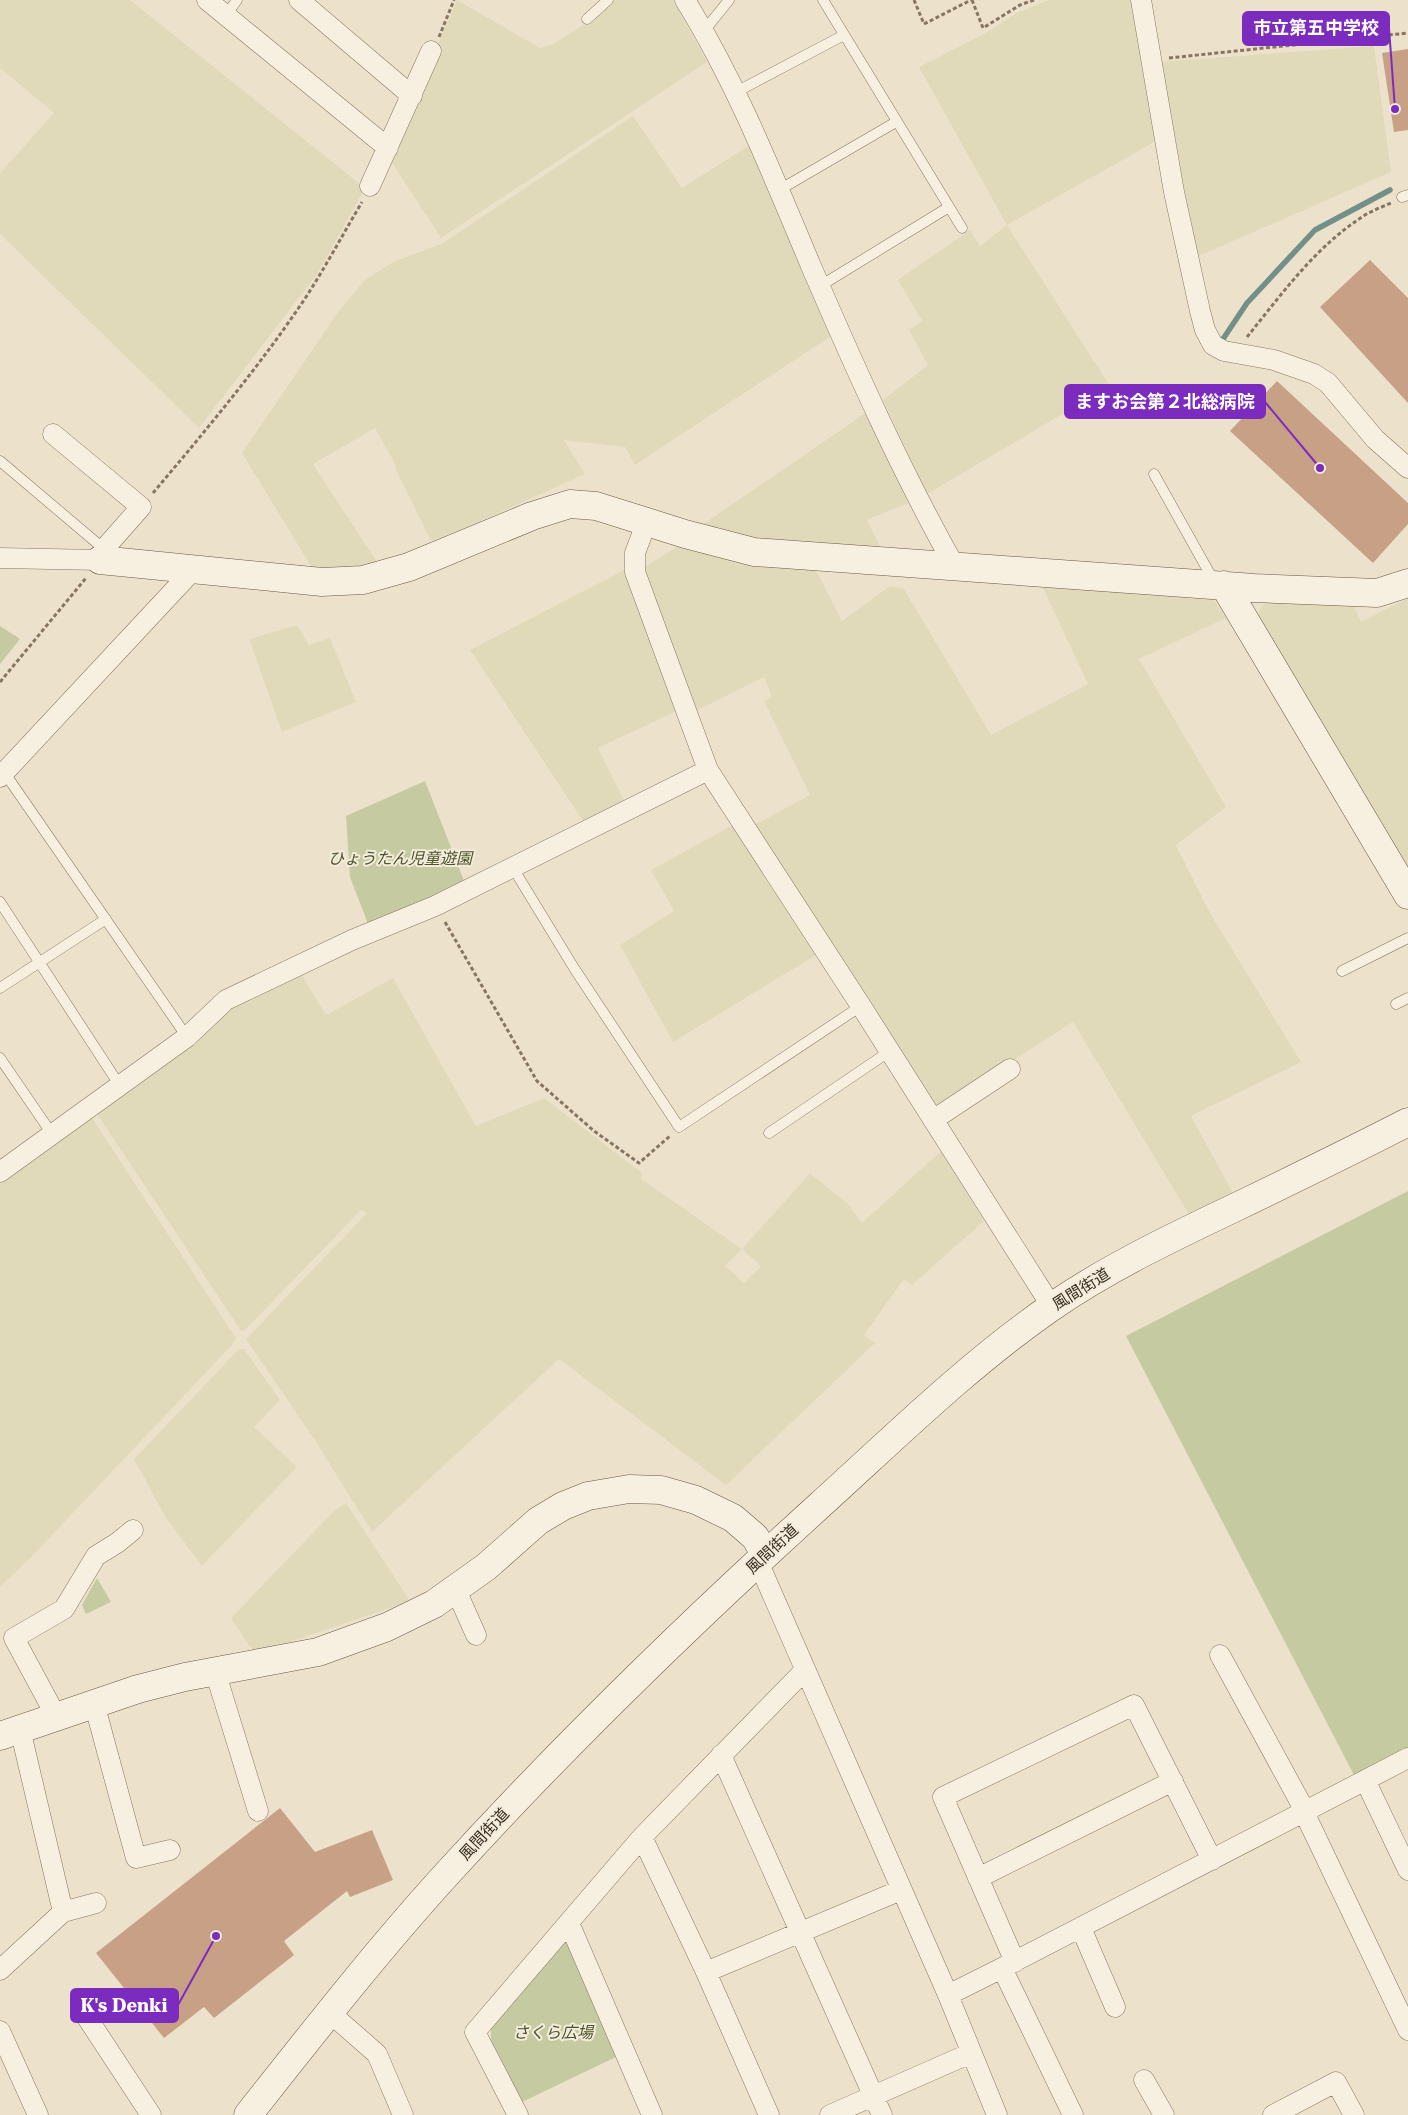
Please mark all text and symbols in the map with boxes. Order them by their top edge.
callout: 市立第五中学校 [1243,12,1389,45]
text: 市立第五中学校 [1253,17,1379,38]
callout: ますお会第２北総病院 [1065,385,1265,418]
text: ますお会第２北総病院 [1075,391,1255,412]
park label: ひょうたん児童遊園 [328,849,474,868]
street label: 風間街道 [1049,1264,1113,1314]
street label: 風間街道 [742,1520,802,1578]
street label: 風間街道 [455,1804,513,1864]
callout: K's Denki [71,1989,178,2022]
text: K's Denki [81,1995,167,2016]
park label: さくら広場 [513,2023,595,2042]

